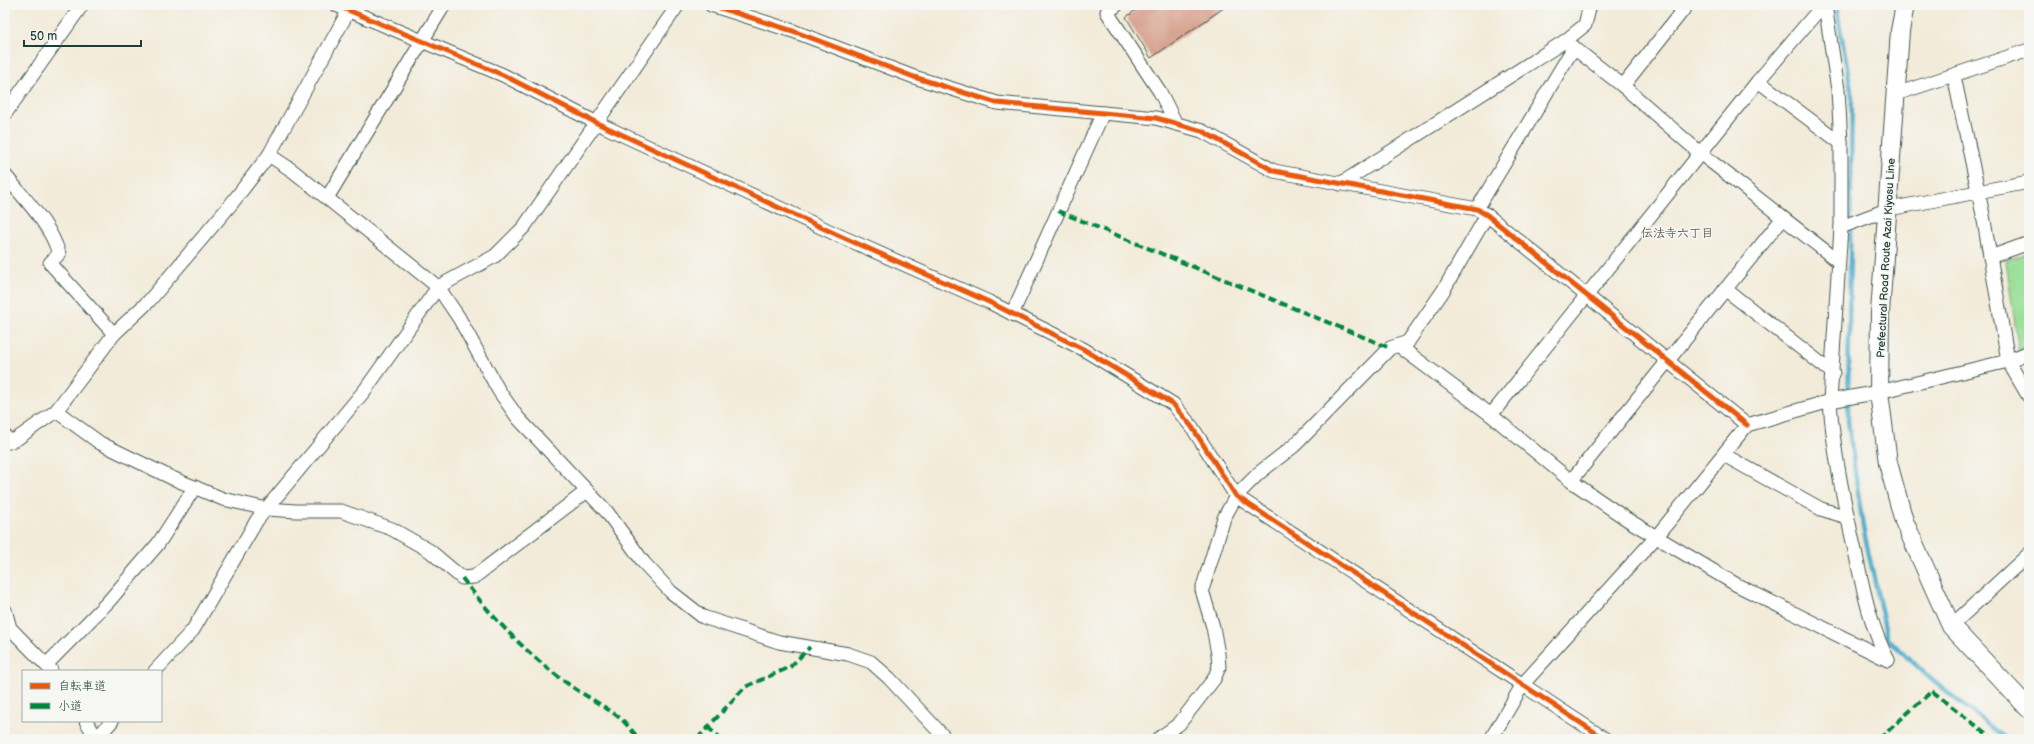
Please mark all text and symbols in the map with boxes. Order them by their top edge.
scale bar [24,22,141,48]
text: 50 m [30,29,57,44]
street label: Prefectural Road Route Azai Kiyosu Line [1874,157,1898,358]
district label: 伝法寺六丁目 [1641,226,1713,241]
legend [22,670,162,722]
text: 自転車道 [58,679,106,694]
text: 小道 [58,699,82,714]

